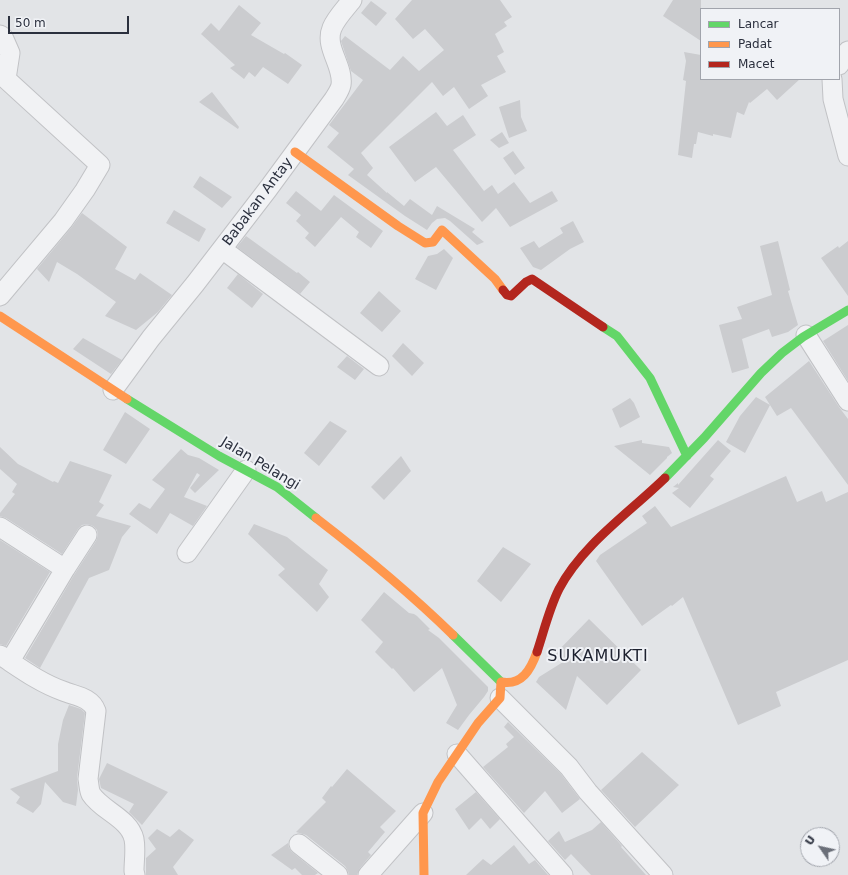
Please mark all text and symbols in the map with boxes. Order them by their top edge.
scale bar [10,8,131,34]
legend [700,8,840,80]
text: 50 m [15,16,46,30]
text: Lancar [738,17,779,31]
text: Padat [738,37,772,51]
text: Macet [738,57,774,71]
street label: Babakan Antay [219,155,297,249]
street label: Jalan Pelangi [217,434,303,494]
district label: SUKAMUKTI [547,647,649,667]
north arrow [800,827,840,867]
text: U [803,833,818,848]

